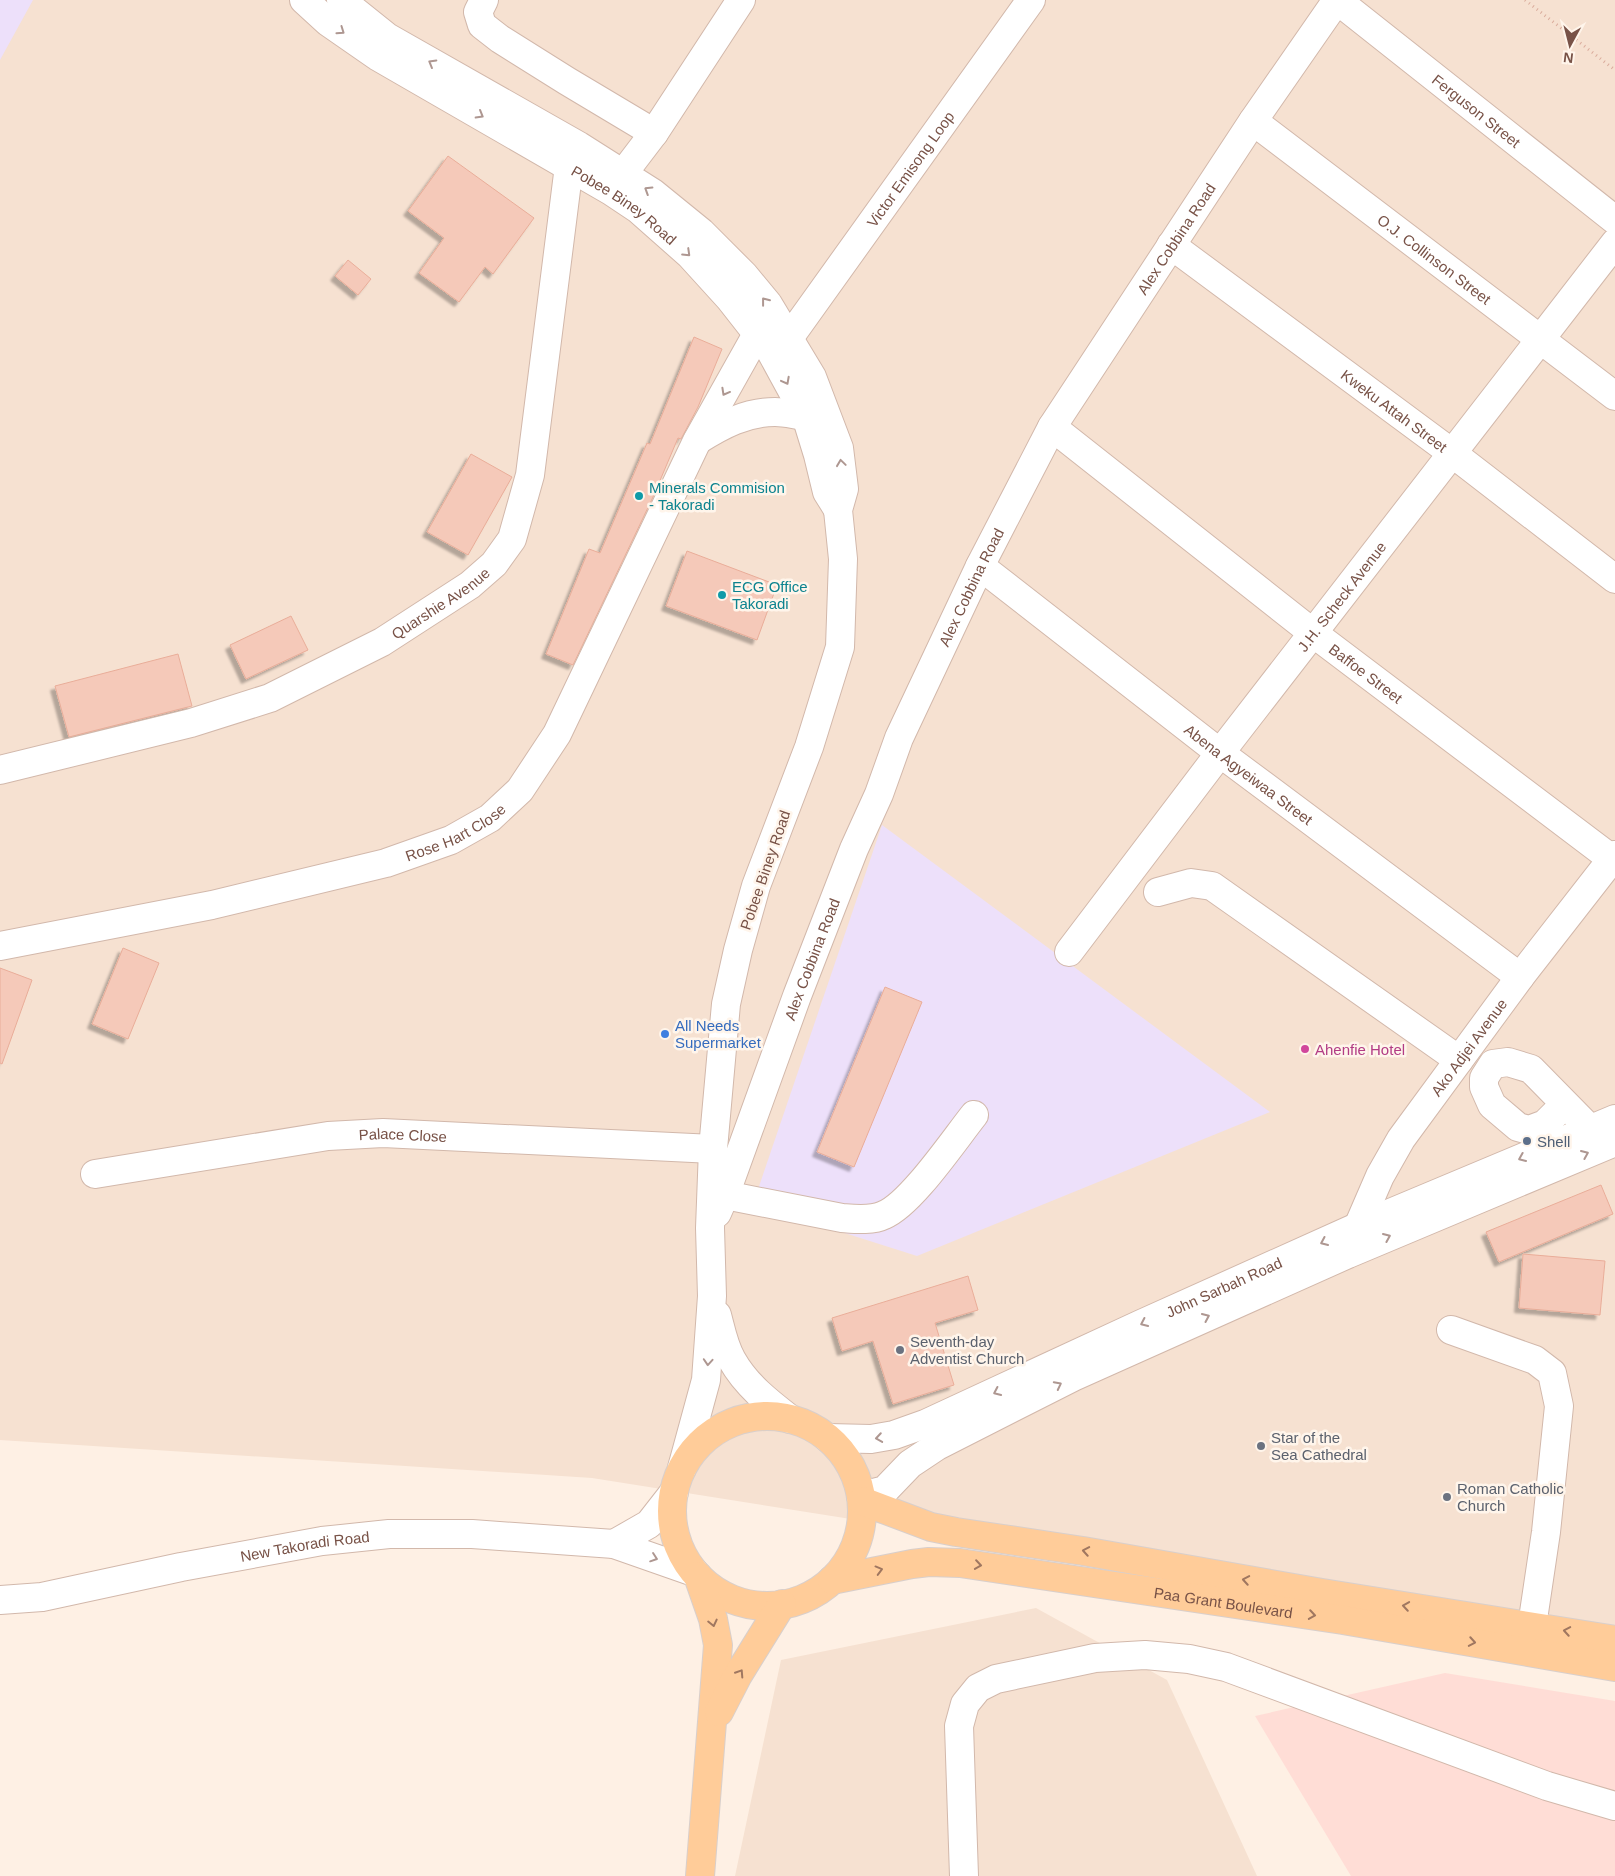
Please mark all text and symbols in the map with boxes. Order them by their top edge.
north arrow [1545,20,1595,70]
one-way arrow [335,25,345,34]
text: N [1562,49,1574,66]
one-way arrow [429,59,438,69]
street label: Ferguson Street [1429,70,1525,151]
street label: Victor Emisong Loop [863,108,957,230]
one-way arrow [475,109,484,119]
street label: Pobee Biney Road [569,162,680,248]
street label: Alex Cobbina Road [1133,180,1218,297]
one-way arrow [644,187,653,196]
street label: O.J. Collinson Street [1375,211,1495,308]
one-way arrow [682,247,691,256]
one-way arrow [763,298,771,307]
street label: Kweku Attah Street [1338,366,1451,456]
one-way arrow [780,376,790,385]
one-way arrow [721,387,731,396]
one-way arrow [836,458,846,467]
place label: Minerals Commision - Takoradi [649,479,785,513]
marker: Minerals Commision - Takoradi [633,490,645,502]
street label: Alex Cobbina Road [935,525,1007,649]
street label: J.H. Scheck Avenue [1294,538,1389,654]
street label: Quarshie Avenue [388,564,493,642]
place label: ECG Office Takoradi [732,578,808,612]
marker: ECG Office Takoradi [716,589,728,601]
street label: Baffoe Street [1326,640,1407,707]
street label: Abena Agyeiwaa Street [1181,720,1317,828]
street label: Rose Hart Close [403,800,509,864]
street label: Pobee Biney Road [737,808,793,932]
street label: Alex Cobbina Road [781,896,843,1022]
street label: Ako Adjei Avenue [1427,995,1510,1099]
place label: All Needs Supermarket [675,1017,762,1051]
marker: All Needs Supermarket [659,1028,671,1040]
place label: Ahenfie Hotel [1315,1041,1405,1058]
marker: Ahenfie Hotel [1299,1043,1311,1055]
street label: Palace Close [358,1124,447,1145]
place label: Shell [1537,1133,1570,1150]
marker: Shell [1521,1135,1533,1147]
one-way arrow [1580,1150,1589,1161]
one-way arrow [1518,1151,1527,1162]
one-way arrow [1382,1233,1391,1244]
one-way arrow [1320,1235,1329,1246]
street label: John Sarbah Road [1163,1253,1284,1320]
one-way arrow [1201,1313,1210,1324]
one-way arrow [1140,1316,1149,1327]
place label: Seventh-day Adventist Church [910,1333,1024,1367]
marker: Seventh-day Adventist Church [894,1344,906,1356]
one-way arrow [702,1358,713,1366]
one-way arrow [1053,1381,1062,1391]
one-way arrow [993,1386,1002,1396]
place label: Star of the Sea Cathedral [1271,1429,1367,1463]
one-way arrow [874,1432,883,1442]
marker: Star of the Sea Cathedral [1255,1440,1267,1452]
place label: Roman Catholic Church [1457,1480,1564,1514]
marker: Roman Catholic Church [1441,1491,1453,1503]
street label: New Takoradi Road [239,1528,370,1564]
one-way arrow [1082,1547,1090,1557]
one-way arrow [650,1552,658,1562]
one-way arrow [974,1559,982,1570]
one-way arrow [875,1566,883,1576]
one-way arrow [1242,1575,1251,1585]
street label: Paa Grant Boulevard [1153,1583,1294,1621]
one-way arrow [1402,1602,1411,1612]
one-way arrow [1307,1610,1316,1620]
one-way arrow [707,1618,718,1627]
one-way arrow [1563,1627,1571,1637]
one-way arrow [1468,1637,1476,1647]
one-way arrow [733,1669,743,1678]

